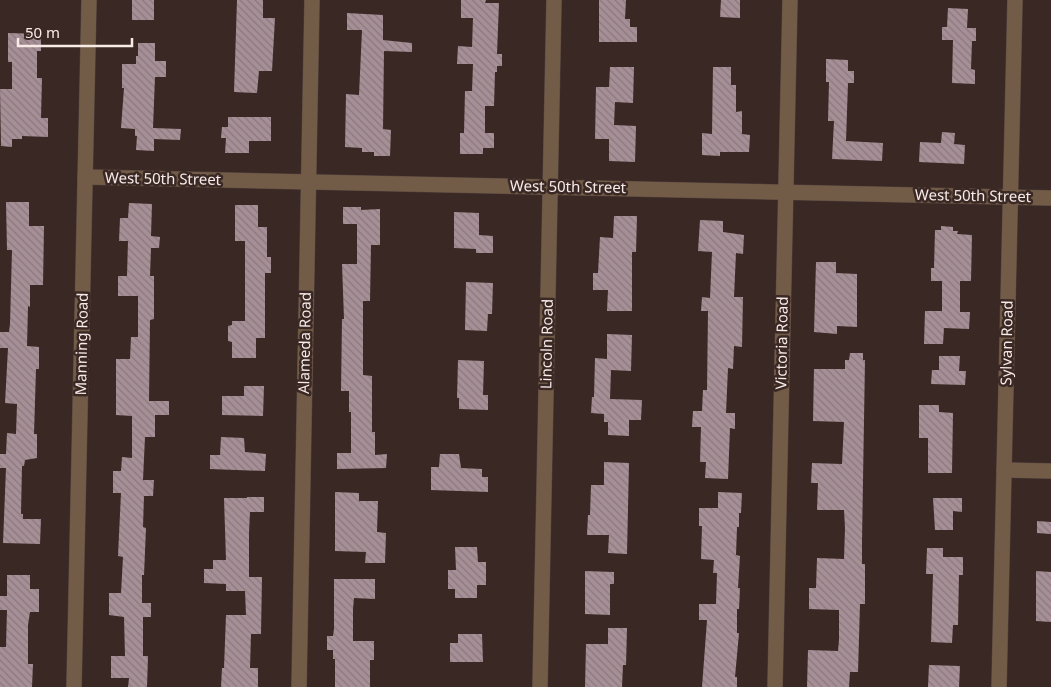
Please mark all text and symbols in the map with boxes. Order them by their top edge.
scale bar [18,15,131,47]
text: 50 m [25,22,60,42]
street label: West 50th Street [105,167,222,189]
street label: West 50th Street [510,175,627,197]
street label: West 50th Street [915,184,1032,206]
street label: Manning Road [70,292,92,396]
street label: Alameda Road [293,292,315,394]
street label: Victoria Road [770,296,792,390]
street label: Lincoln Road [535,299,557,389]
street label: Sylvan Road [995,300,1017,386]

